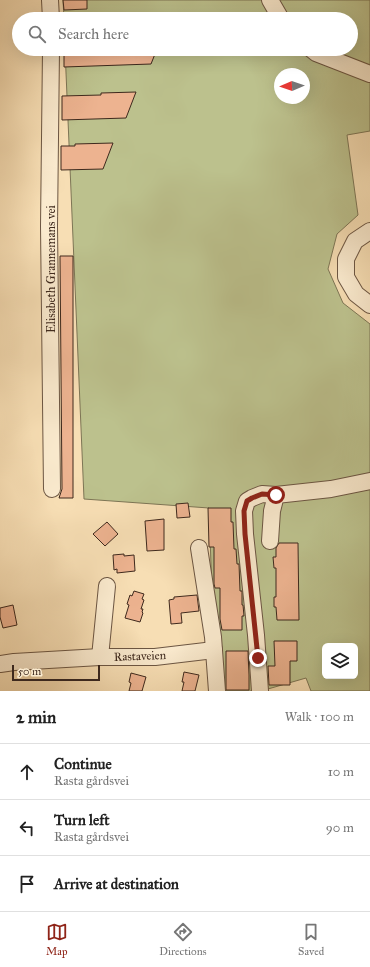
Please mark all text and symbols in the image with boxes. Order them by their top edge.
search box [12,12,358,56]
icon: search [26,23,48,45]
text: Search here [58,25,129,43]
north arrow [274,68,310,104]
street label: Elisabeth Grannemans vei [44,204,58,333]
route start [267,486,285,504]
map controls [322,643,358,679]
button: layers [322,643,358,679]
street label: Rastaveien [114,648,167,664]
route end [249,649,267,667]
scale bar [12,663,100,682]
text: 50 m [18,665,41,678]
text: 2 min [16,707,56,728]
text: Walk · 100 m [285,709,354,725]
text: Continue [54,755,112,773]
icon: ahead [16,761,38,783]
text: 10 m [328,764,354,780]
text: Rasta gårdsvei [54,773,129,789]
text: Turn left [54,811,110,829]
icon: left [16,817,38,839]
text: 90 m [326,820,354,836]
text: Rasta gårdsvei [54,829,129,845]
icon: arrive [16,873,38,895]
text: Arrive at destination [54,875,179,893]
tab: Map [46,921,68,958]
tab: Directions [159,921,207,958]
tab: Saved [298,921,324,958]

